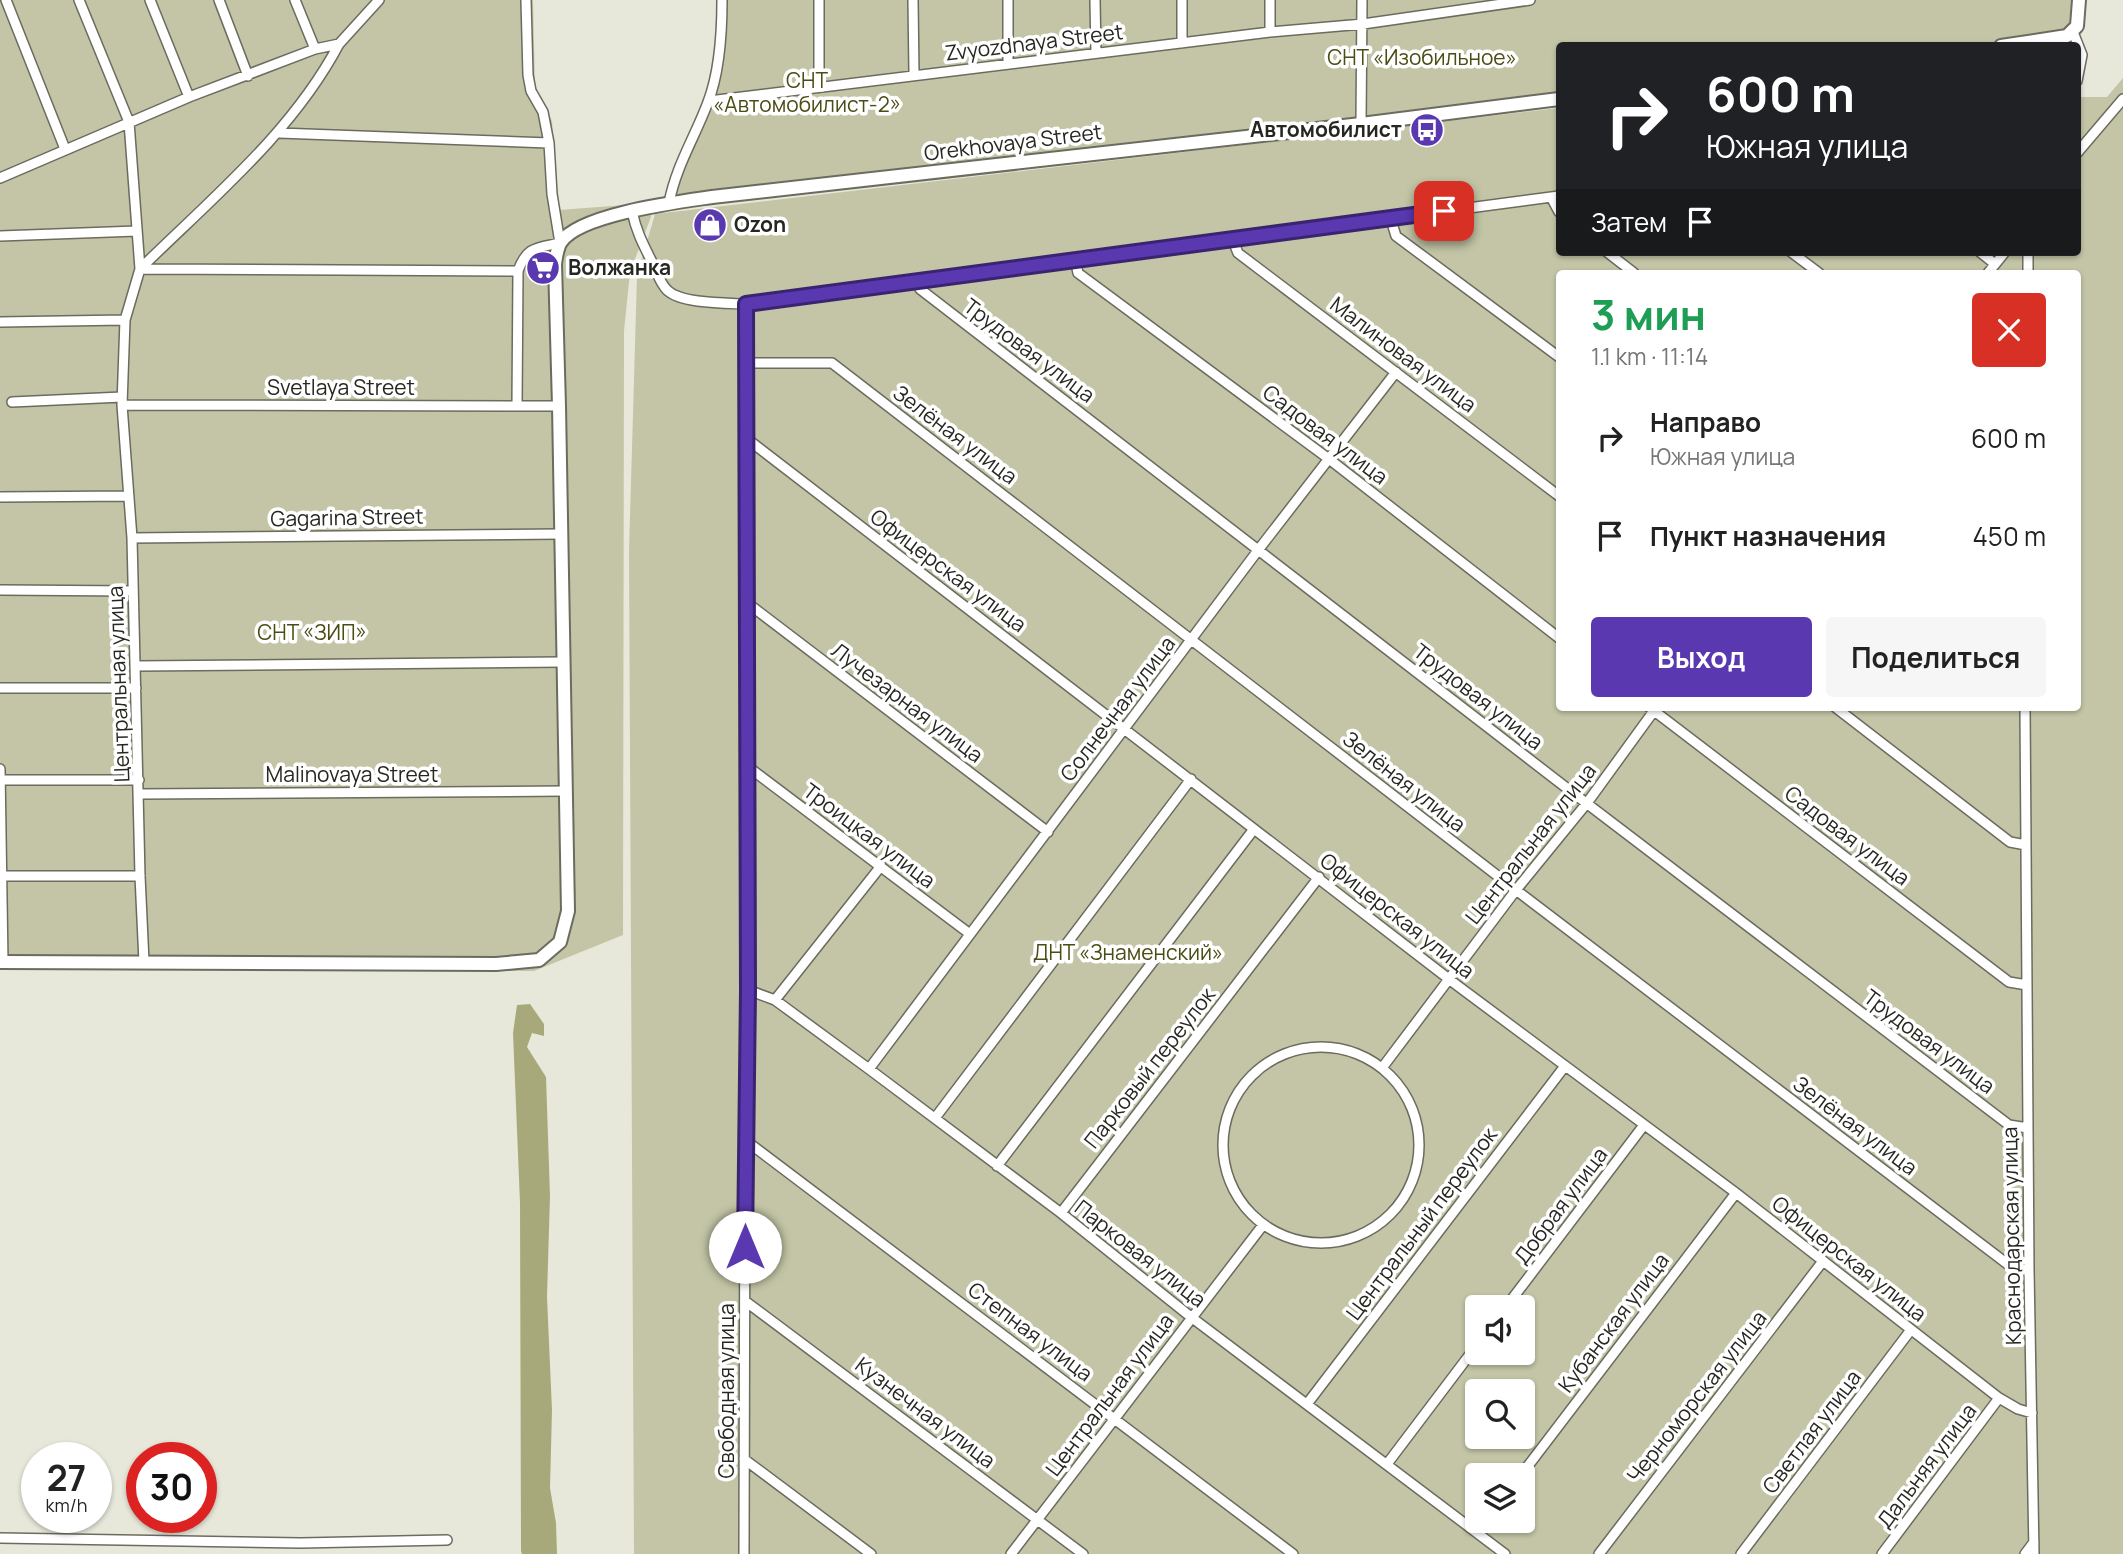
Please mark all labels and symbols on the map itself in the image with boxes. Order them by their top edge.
street label: Zvyozdnaya Street [943,17,1125,67]
park label: СНТ «Изобильное» [1327,43,1517,71]
park label: СНТ «Автомобилист-2» [713,66,901,118]
bus stop icon: Автомобилист [1408,111,1446,149]
place label: Автомобилист [1250,115,1402,143]
street label: Orekhovaya Street [922,117,1103,167]
pin [1414,181,1474,241]
shop icon: Ozon [691,206,729,244]
place label: Ozon [734,210,786,238]
supermarket icon: Волжанка [524,249,562,287]
place label: Волжанка [568,253,671,281]
street label: Малиновая улица [1325,290,1482,418]
street label: Трудовая улица [958,292,1101,409]
street label: Svetlaya Street [267,373,415,401]
street label: Зелёная улица [888,378,1023,490]
street label: Садовая улица [1257,378,1394,490]
street label: Gagarina Street [270,502,424,532]
street label: Офицерская улица [865,502,1032,638]
street label: Центральная улица [101,585,135,783]
park label: СНТ «ЗИП» [257,618,367,646]
street label: Солнечная улица [1053,630,1181,787]
street label: Лучезарная улица [826,636,989,768]
street label: Трудовая улица [1408,637,1549,756]
street label: Зелёная улица [1338,725,1472,838]
street label: Центральная улица [1459,757,1602,929]
street label: Malinovaya Street [266,760,438,788]
street label: Троицкая улица [798,776,941,894]
street label: Садовая улица [1779,779,1916,891]
street label: Офицерская улица [1315,846,1481,984]
park label: ДНТ «Знаменский» [1033,938,1223,966]
street label: Парковый переулок [1078,981,1221,1154]
street label: Трудовая улица [1858,983,2001,1100]
street label: Зелёная улица [1788,1069,1923,1181]
street label: Центральный переулок [1339,1121,1503,1325]
street label: Краснодарская улица [1995,1127,2027,1346]
street label: Добрая улица [1507,1141,1613,1269]
street label: Офицерская улица [1767,1189,1933,1327]
street label: Парковая улица [1069,1193,1212,1313]
position arrow [708,1210,782,1284]
street label: Кубанская улица [1552,1247,1675,1398]
street label: Степная улица [963,1275,1099,1387]
street label: Свободная улица [712,1303,740,1479]
street label: Черноморская улица [1620,1305,1772,1488]
street label: Центральная улица [1039,1307,1180,1481]
street label: Кузнечная улица [850,1350,1001,1474]
street label: Светлая улица [1756,1364,1867,1499]
street label: Дальняя улица [1870,1397,1982,1533]
speed limit sign: 30 [126,1442,217,1533]

